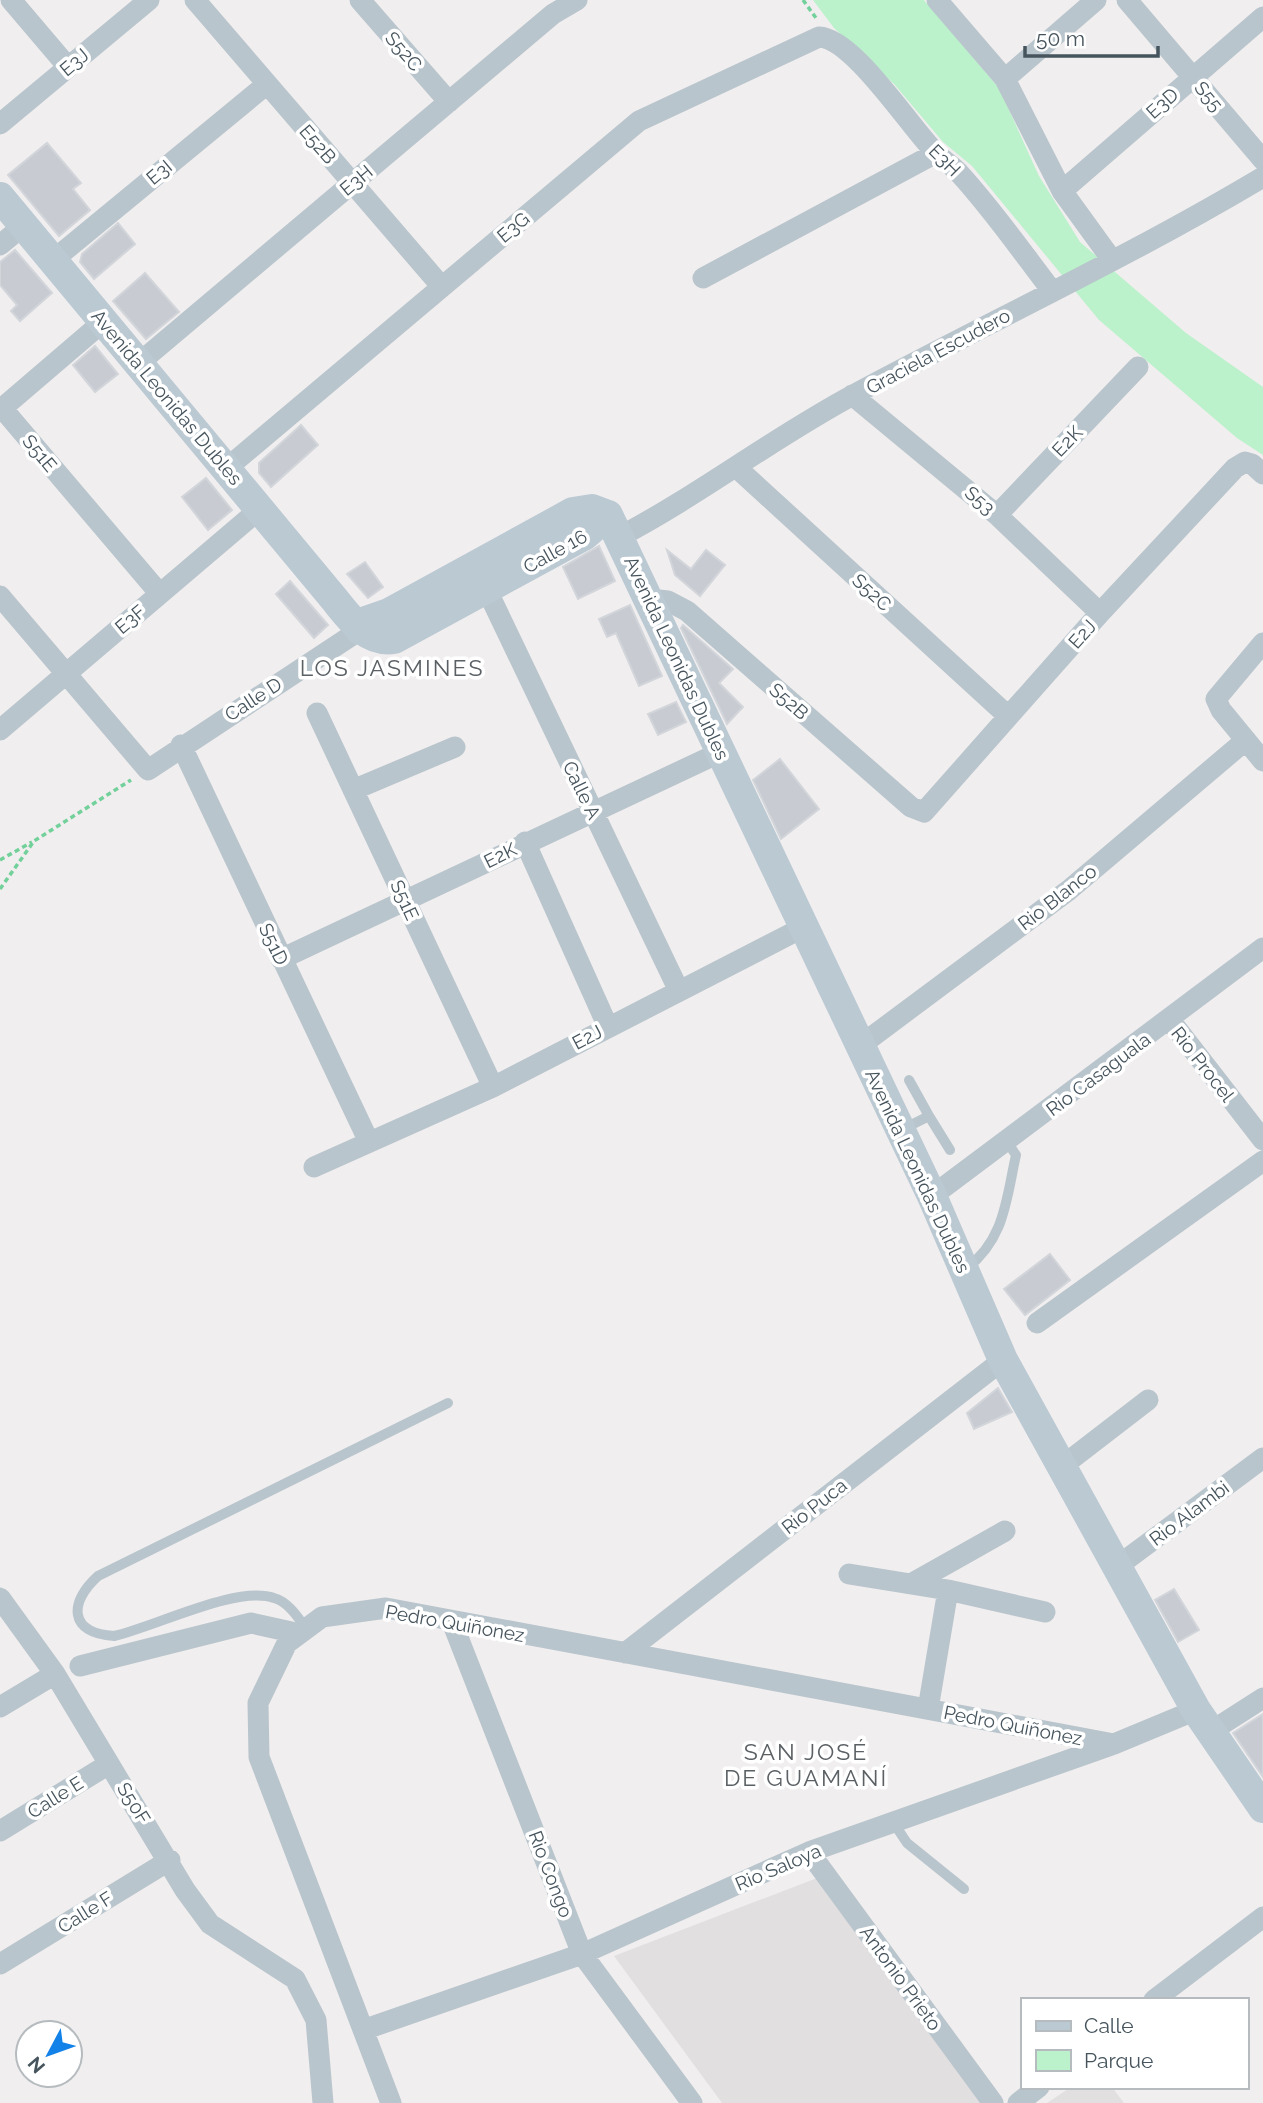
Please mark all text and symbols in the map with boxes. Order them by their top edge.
scale bar [1025,14,1158,58]
text: 50 m [1036,26,1085,51]
street label: S52C [381,27,427,75]
street label: E3J [55,44,93,80]
street label: S55 [1190,77,1228,115]
street label: E3D [1142,83,1182,123]
street label: E52B [295,120,341,168]
street label: E3H [925,140,965,180]
street label: E3I [142,155,176,189]
street label: E3H [335,160,377,200]
street label: E3G [492,207,534,247]
street label: Graciela Escudero [862,304,1014,398]
street label: Avenida Leonidas Dubles [87,305,247,489]
street label: E2K [1047,421,1087,461]
street label: S51E [18,430,62,476]
street label: S53 [961,481,999,519]
street label: Calle 16 [519,525,591,577]
street label: Avenida Leonidas Dubles [620,553,734,763]
street label: S52C [848,569,896,615]
street label: E3F [110,600,150,638]
street label: E2J [1064,615,1100,653]
district label: LOS JASMINES [300,654,484,681]
street label: Calle D [220,673,286,725]
street label: S52B [765,678,813,724]
street label: Calle A [559,757,606,823]
street label: E2K [480,837,521,872]
street label: Rio Blanco [1013,860,1101,934]
street label: S51E [386,877,424,923]
street label: S51D [255,920,293,968]
street label: E2J [568,1020,606,1054]
street label: Rio Procel [1167,1022,1239,1106]
street label: Rio Casaguala [1042,1028,1154,1120]
street label: Avenida Leonidas Dubles [861,1066,975,1276]
street label: Rio Puca [777,1474,851,1538]
street label: Rio Alambi [1145,1476,1233,1550]
street label: Pedro Quiñonez [384,1600,526,1646]
street label: Pedro Quiñonez [942,1701,1084,1749]
district label: SAN JOSÉ DE GUAMANÍ [724,1738,888,1791]
street label: Calle E [23,1771,87,1823]
street label: S50F [113,1778,155,1828]
street label: Rio Congo [524,1828,578,1920]
street label: Rio Saloya [732,1839,824,1895]
street label: Calle F [53,1887,117,1937]
street label: Antonio Prieto [856,1921,946,2035]
legend [1021,1998,1249,2089]
text: Calle [1084,2013,1134,2038]
north arrow [14,2019,84,2089]
text: Parque [1084,2048,1153,2073]
text: N [23,2052,49,2078]

